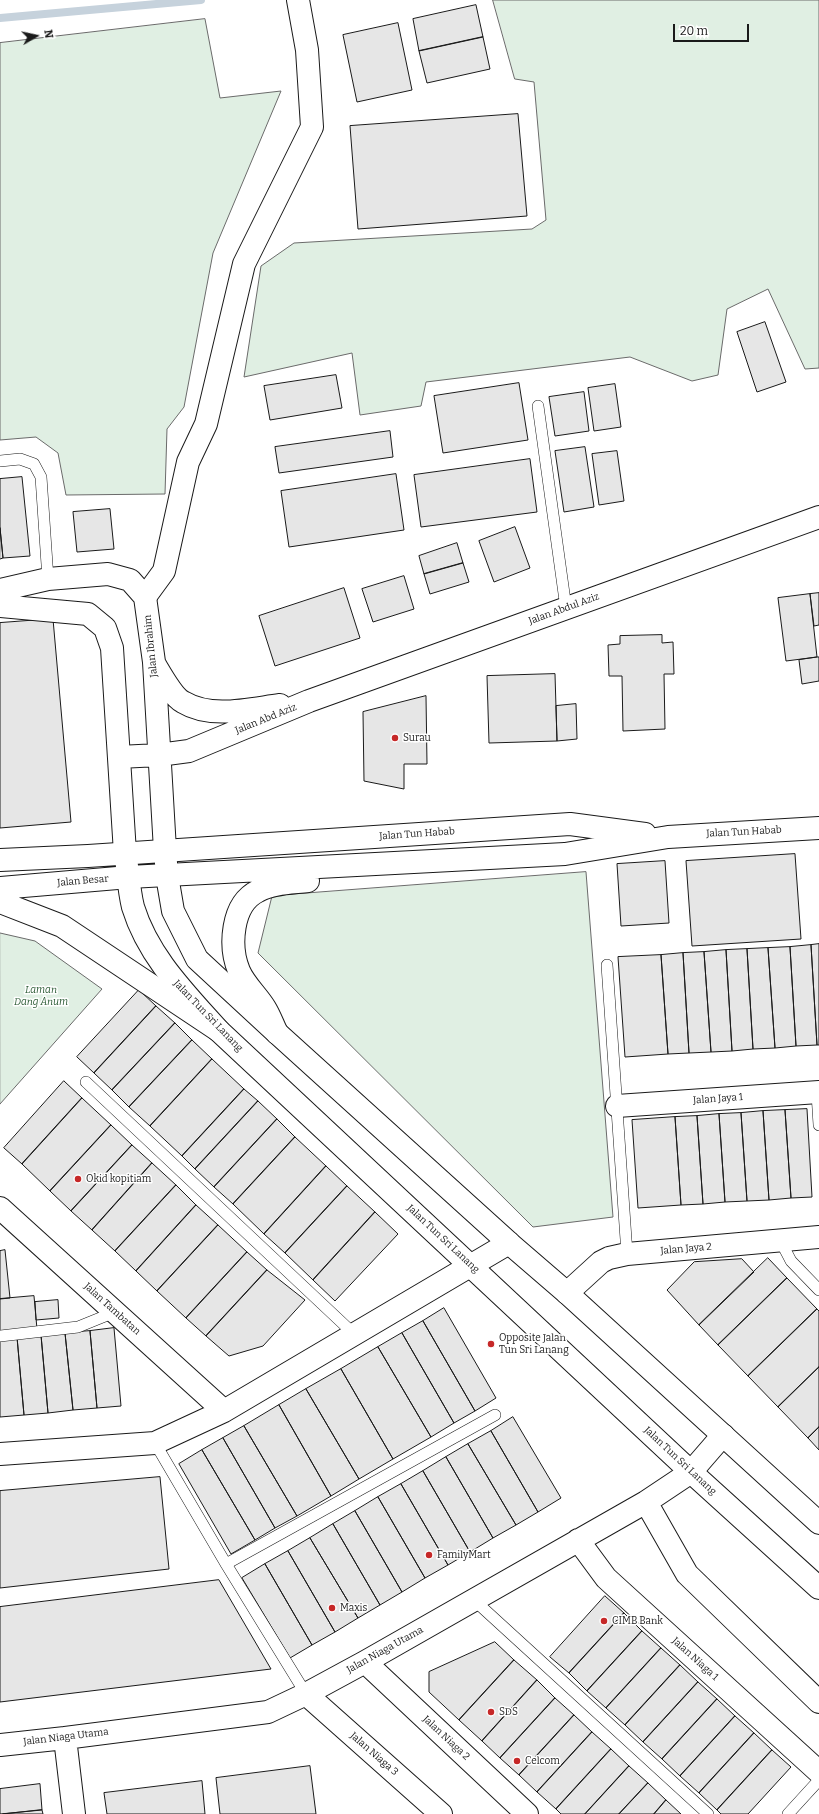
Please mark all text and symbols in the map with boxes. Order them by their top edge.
north arrow [16,16,56,56]
scale bar [675,16,751,42]
text: 20 m [680,24,708,38]
text: N [41,29,55,39]
street label: Jalan Abdul Aziz [527,591,601,627]
street label: Jalan Ibrahim [142,614,160,678]
street label: Jalan Abd Aziz [234,701,298,737]
place label: Surau [403,732,431,744]
marker: Surau [390,733,400,743]
street label: Jalan Tun Habab [706,824,782,840]
street label: Jalan Tun Habab [379,825,455,843]
street label: Jalan Besar [57,873,109,889]
street label: Jalan Tun Sri Lanang [171,978,245,1054]
park label: Laman Dang Anum [14,984,68,1008]
street label: Jalan Jaya 1 [693,1091,743,1107]
place label: Okid kopitiam [86,1173,151,1185]
marker: Okid kopitiam [73,1174,83,1184]
street label: Jalan Tun Sri Lanang [404,1202,482,1276]
street label: Jalan Jaya 2 [660,1241,712,1257]
street label: Jalan Tambatan [81,1280,143,1338]
place label: Opposite Jalan Tun Sri Lanang [499,1332,569,1356]
marker: Opposite Jalan Tun Sri Lanang [486,1339,496,1349]
street label: Jalan Tun Sri Lanang [641,1424,719,1498]
place label: FamilyMart [437,1549,491,1561]
marker: FamilyMart [424,1550,434,1560]
place label: Maxis [340,1602,367,1614]
marker: Maxis [327,1603,337,1613]
place label: CIMB Bank [612,1615,663,1627]
marker: CIMB Bank [599,1616,609,1626]
street label: Jalan Niaga Utama [345,1624,425,1676]
street label: Jalan Niaga 1 [669,1635,721,1683]
place label: SDS [499,1706,518,1718]
marker: SDS [486,1707,496,1717]
street label: Jalan Niaga 2 [420,1713,472,1763]
street label: Jalan Niaga Utama [23,1726,109,1748]
street label: Jalan Niaga 3 [347,1730,401,1778]
place label: Celcom [525,1755,560,1767]
marker: Celcom [512,1756,522,1766]

